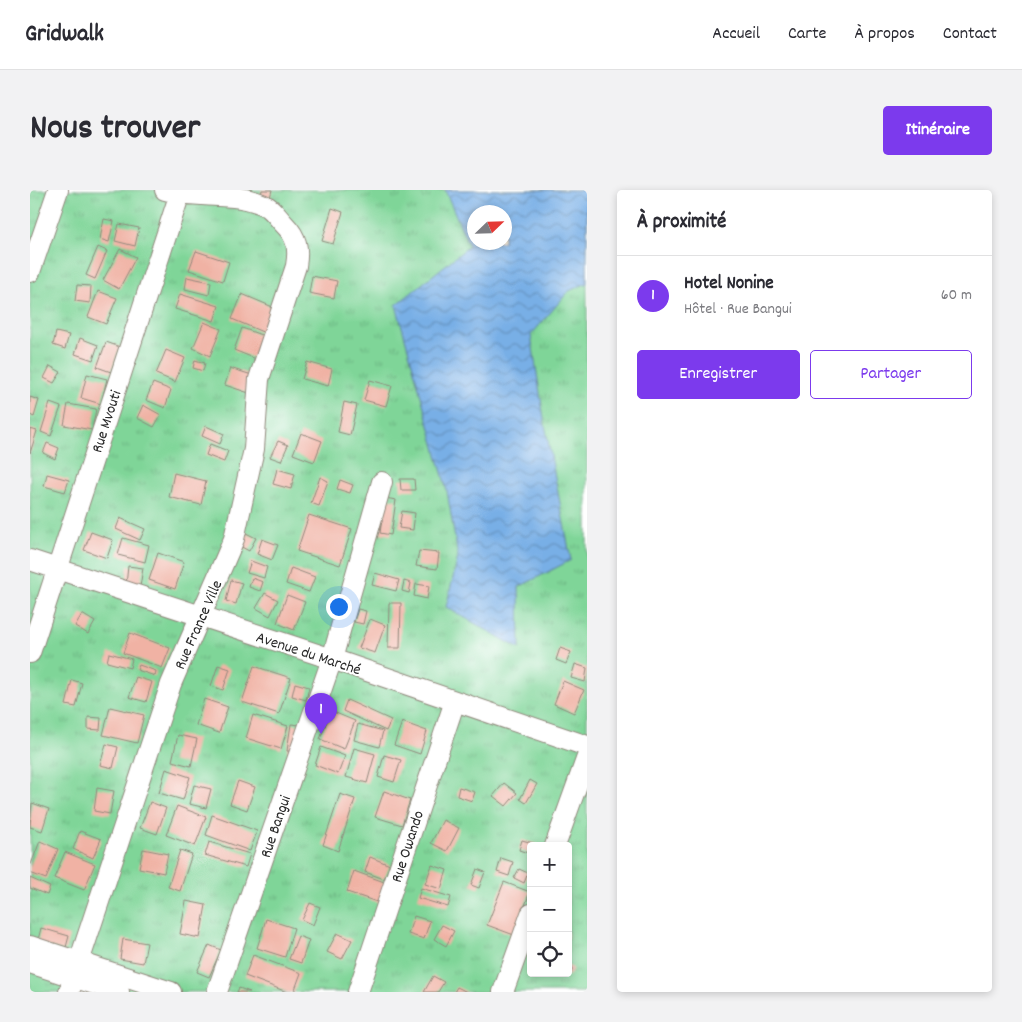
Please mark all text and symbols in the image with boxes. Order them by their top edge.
text: Gridwalk [25,18,104,52]
text: Accueil [712,22,760,47]
text: Carte [788,22,827,47]
text: À propos [855,22,915,47]
text: Contact [943,22,997,47]
text: Nous trouver [30,105,200,155]
button: Itinéraire [883,106,992,155]
north arrow [467,205,512,250]
text: À proximité [637,208,726,238]
text: Hotel Nonine [684,271,774,298]
text: 1 [651,284,655,307]
text: 60 m [941,284,972,307]
text: Hôtel · Rue Bangui [684,298,792,321]
button: Enregistrer [637,350,800,399]
button: Partager [810,350,972,399]
street label: Rue Mvouti [87,388,128,456]
street label: Rue France Ville [169,577,229,673]
your location [326,594,352,620]
street label: Avenue du Marché [253,627,364,682]
pin: 1 [305,693,337,734]
street label: Rue Bangui [255,792,298,861]
street label: Rue Owando [386,808,431,886]
map controls [527,842,572,977]
button: + [527,842,572,887]
button: − [527,887,572,932]
button: locate [527,932,572,977]

